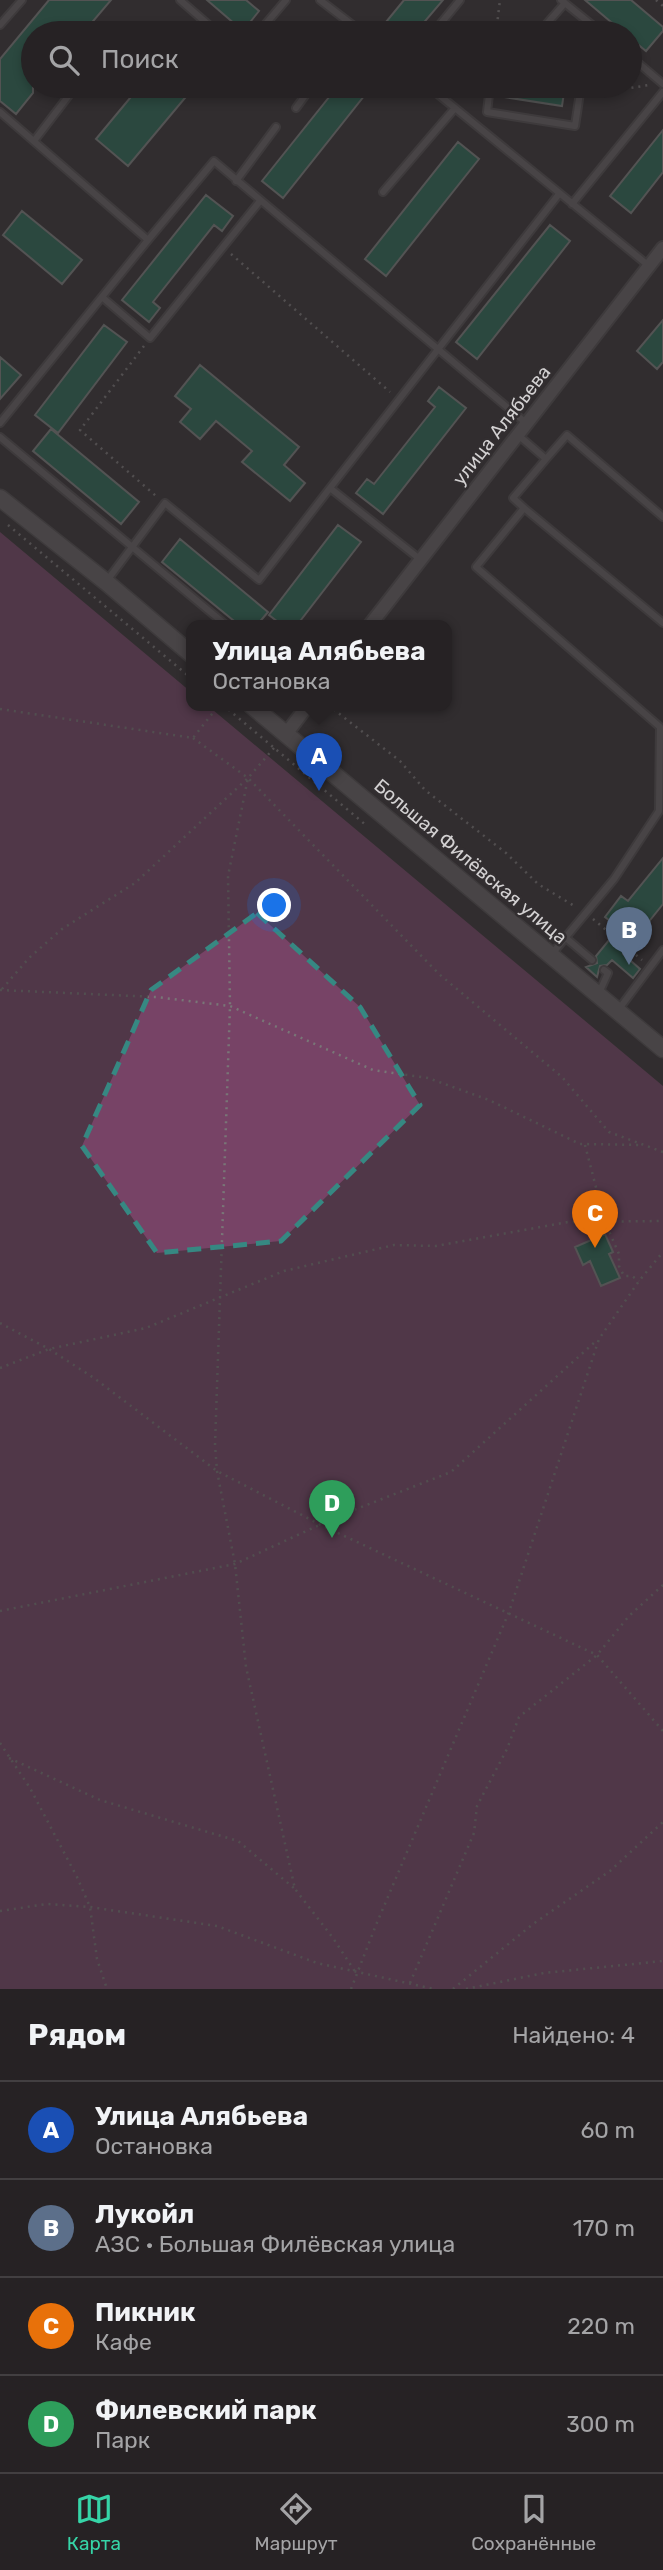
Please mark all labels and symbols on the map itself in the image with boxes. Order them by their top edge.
street label: улица Алябьева [447,361,555,490]
pin: A [296,733,342,791]
street label: Большая Филёвская улица [369,774,572,949]
your location [257,888,291,922]
pin: B [606,907,652,965]
pin: C [572,1190,618,1248]
pin: D [309,1480,355,1538]

